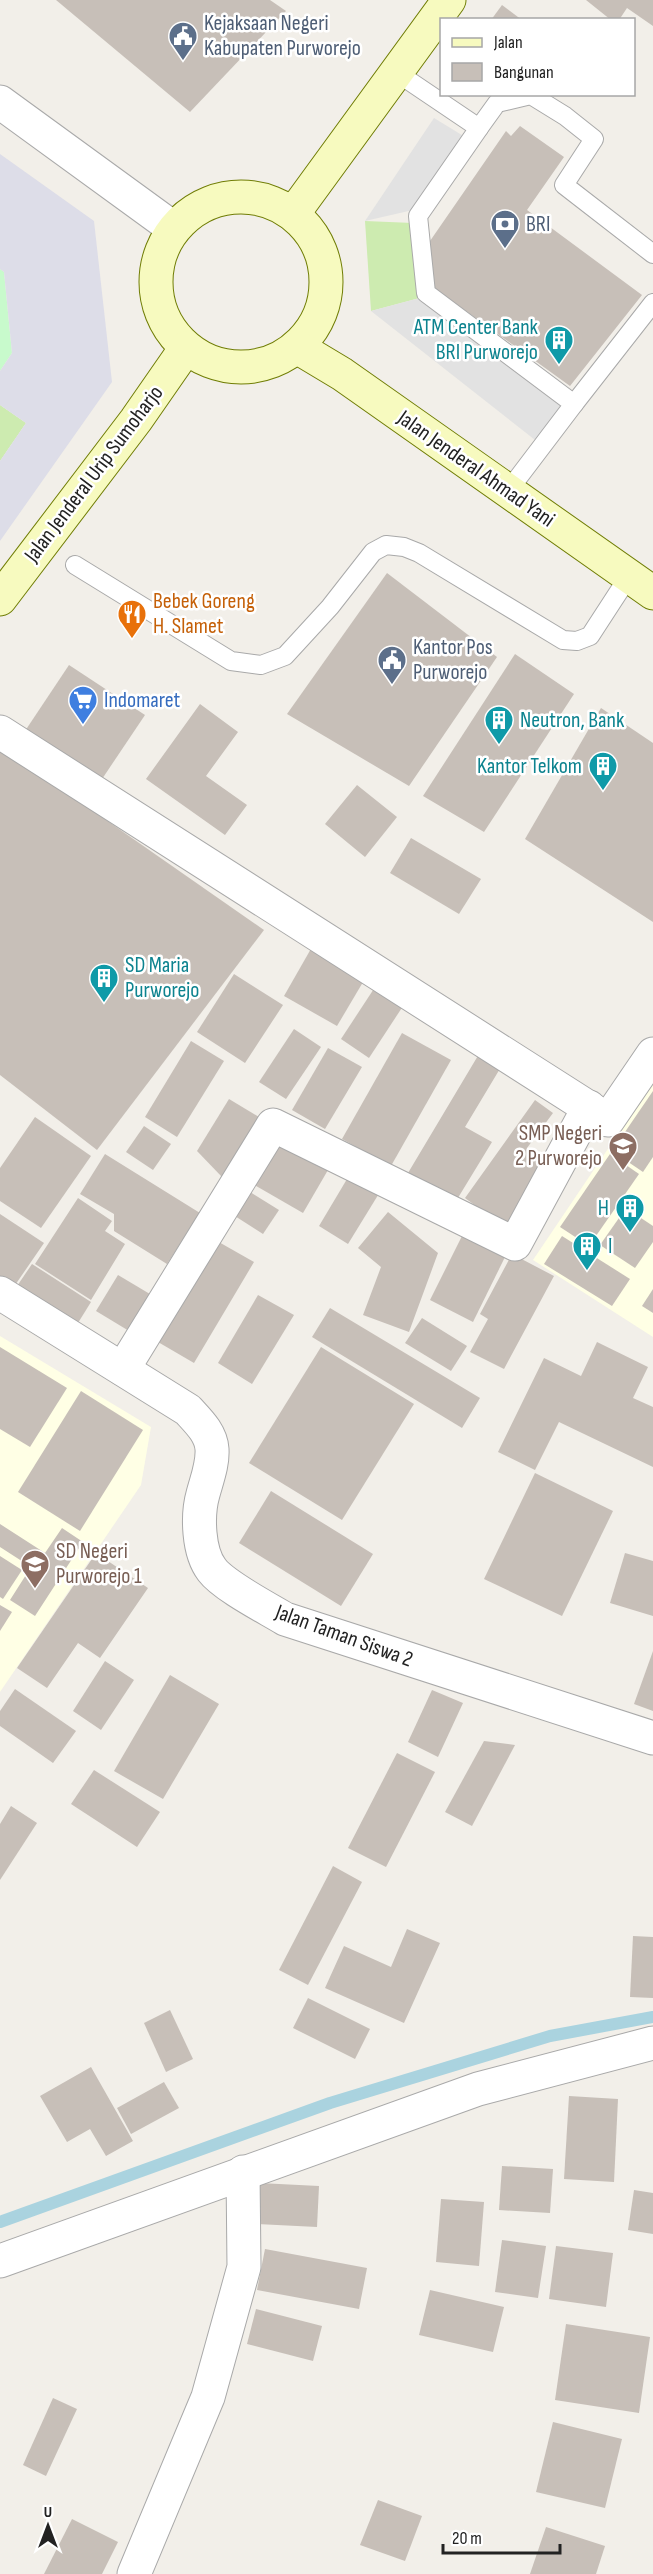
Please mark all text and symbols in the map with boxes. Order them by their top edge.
place label: Kejaksaan Negeri Kabupaten Purworejo [204,10,361,62]
legend [440,18,635,96]
public building icon: Kejaksaan Negeri Kabupaten Purworejo [167,20,199,62]
text: Jalan [493,32,523,53]
text: Bangunan [494,62,554,83]
bank icon: BRI [489,208,521,250]
place label: BRI [526,211,550,238]
place label: ATM Center Bank BRI Purworejo [413,314,539,366]
building icon: ATM Center Bank BRI Purworejo [543,324,575,366]
street label: Jalan Jenderal Urip Sumoharjo [18,380,169,569]
street label: Jalan Jenderal Ahmad Yani [391,404,560,533]
place label: Bebek Goreng H. Slamet [153,588,255,640]
restaurant icon: Bebek Goreng H. Slamet [116,598,148,640]
place label: Kantor Pos Purworejo [413,634,493,686]
public building icon: Kantor Pos Purworejo [376,644,408,686]
supermarket icon: Indomaret [67,684,99,726]
place label: Indomaret [104,687,180,714]
building icon: Neutron, Bank [483,704,515,746]
place label: Neutron, Bank [520,707,625,734]
building icon: Kantor Telkom [587,750,619,792]
place label: Kantor Telkom [477,753,582,780]
place label: SD Maria Purworejo [125,952,199,1004]
building icon: SD Maria Purworejo [88,962,120,1004]
place label: SMP Negeri 2 Purworejo [515,1120,602,1172]
school or university icon: SMP Negeri 2 Purworejo [607,1130,639,1172]
building icon: H [614,1192,646,1234]
place label: H [598,1195,609,1222]
building icon: I [571,1230,603,1272]
place label: I [608,1233,612,1260]
place label: SD Negeri Purworejo 1 [56,1538,142,1590]
school or university icon: SD Negeri Purworejo 1 [19,1548,51,1590]
street label: Jalan Taman Siswa 2 [271,1598,416,1673]
north arrow [18,2496,78,2556]
text: U [44,2503,52,2522]
scale bar [443,2517,560,2555]
text: 20 m [452,2528,482,2549]

